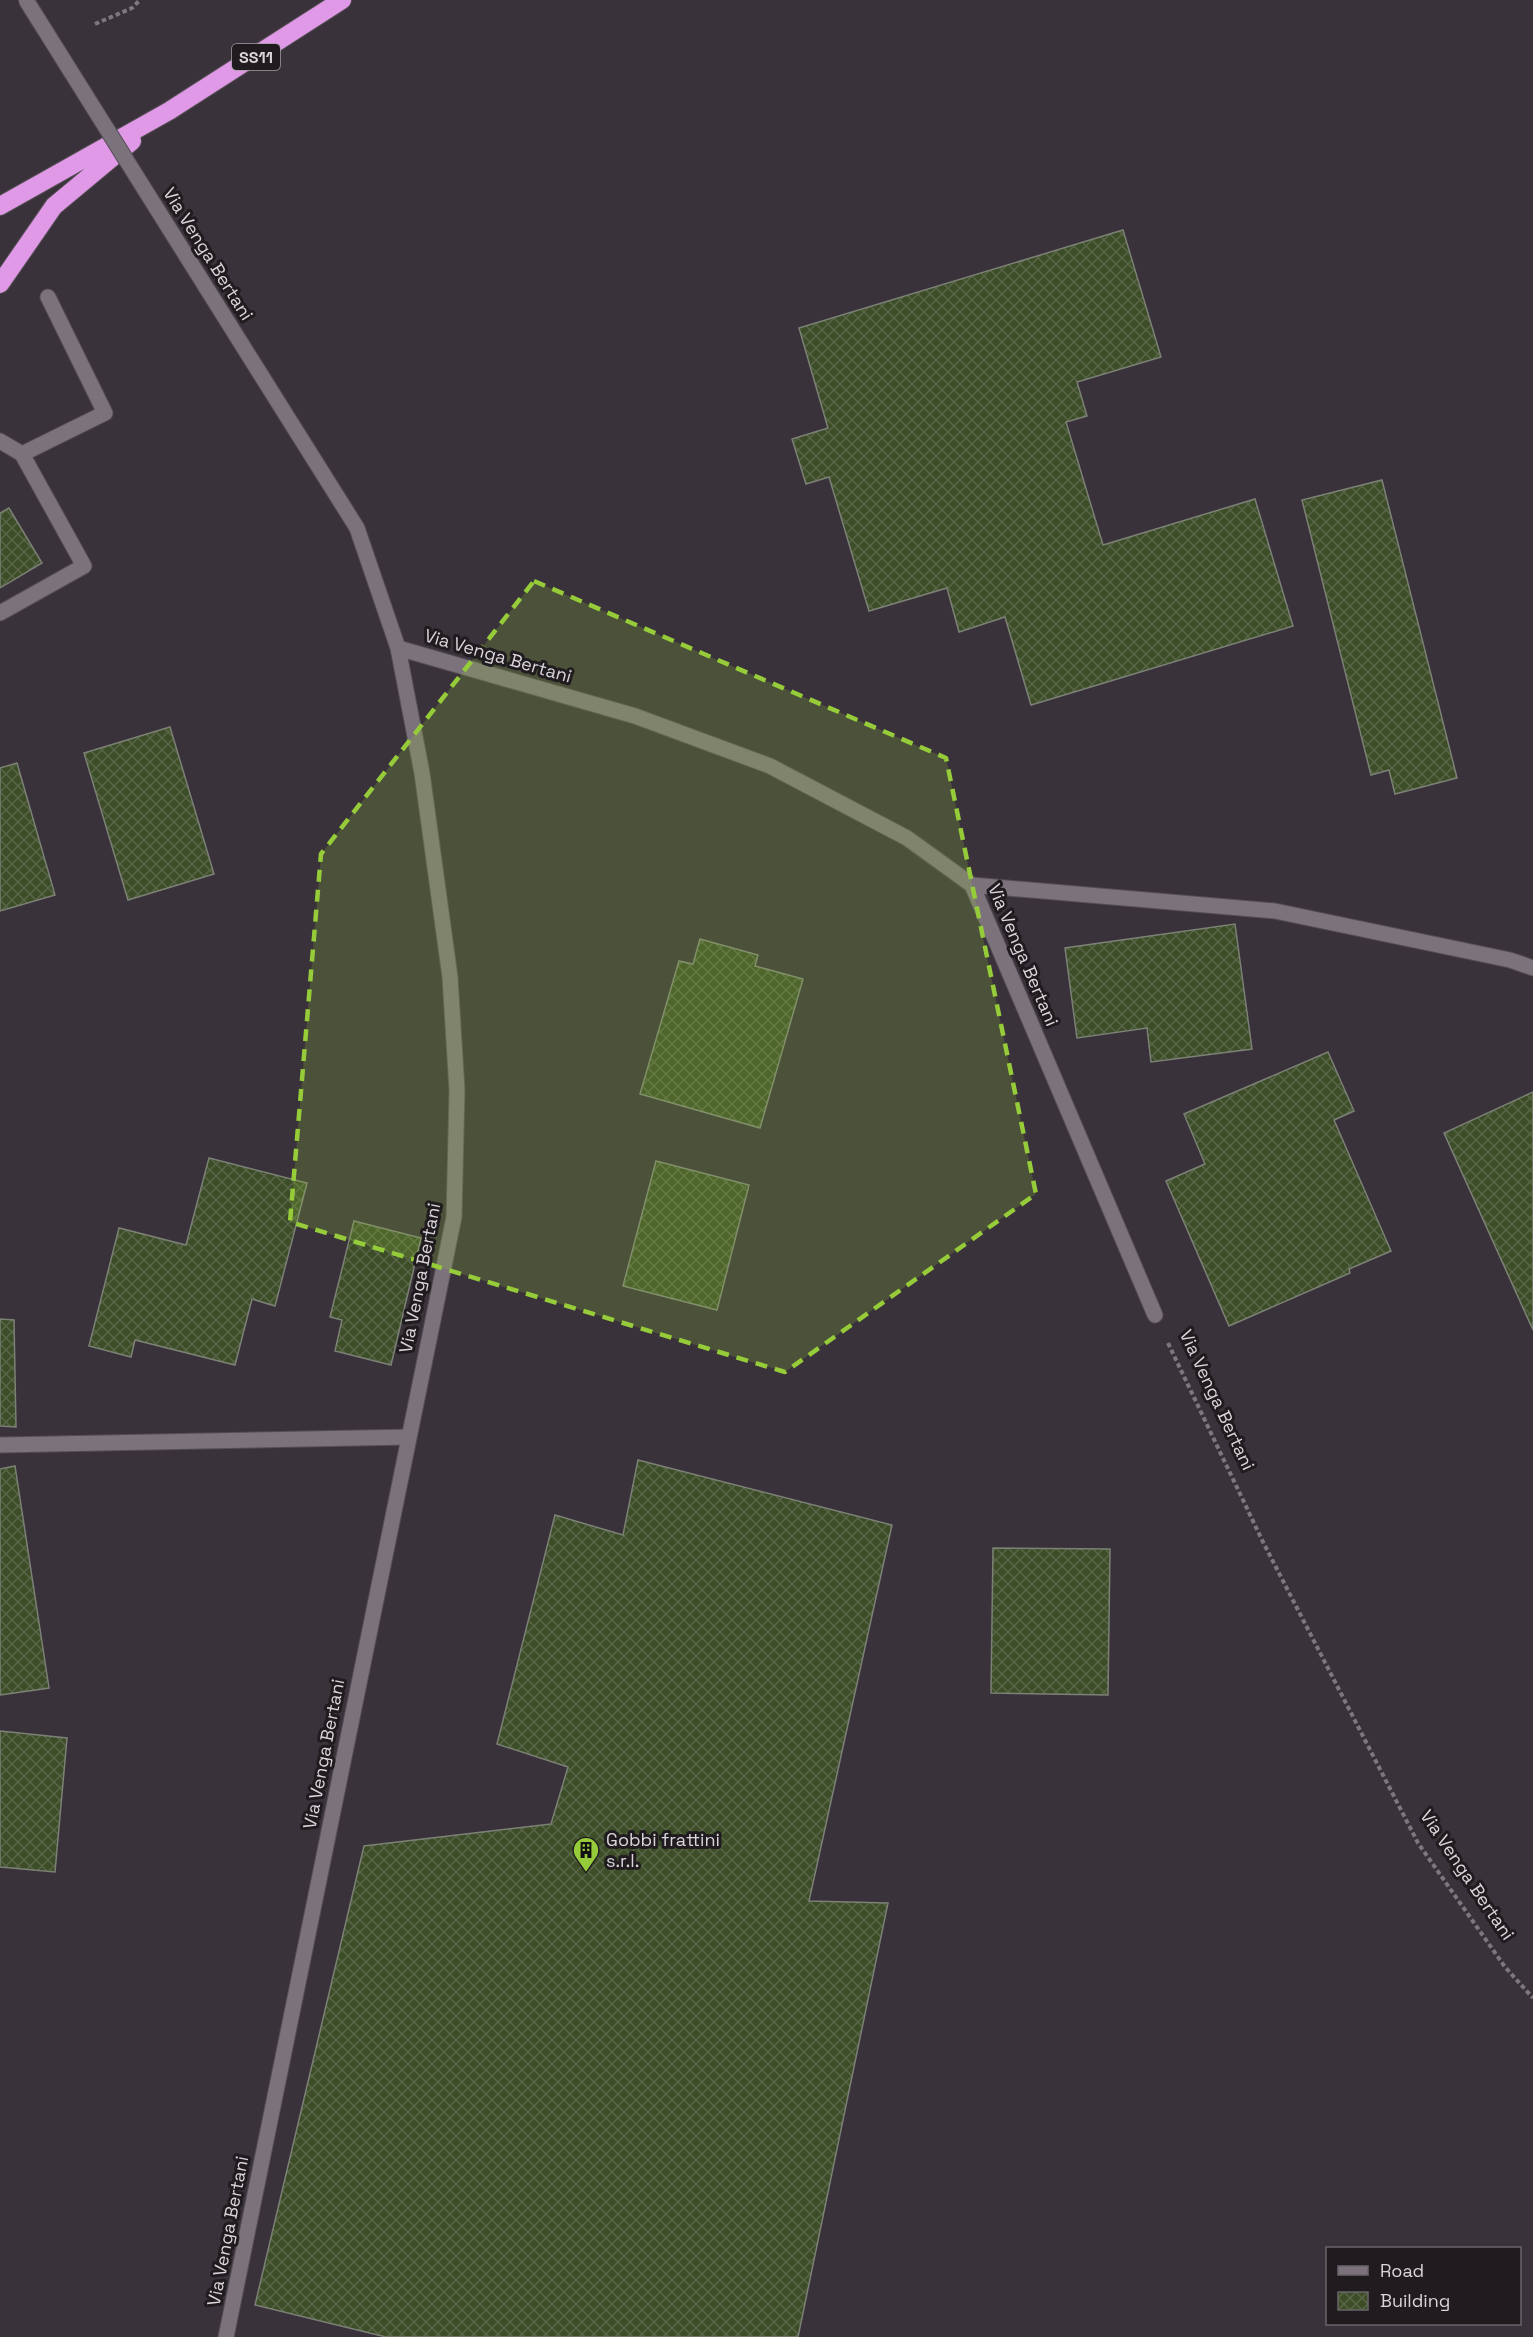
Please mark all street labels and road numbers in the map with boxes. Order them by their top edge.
road number: SS11 [232,44,280,70]
street label: Via Venga Bertani [158,183,259,324]
street label: Via Venga Bertani [422,623,575,688]
street label: Via Venga Bertani [983,880,1064,1029]
street label: Via Venga Bertani [394,1201,445,1355]
street label: Via Venga Bertani [1175,1326,1260,1474]
street label: Via Venga Bertani [298,1677,349,1831]
street label: Via Venga Bertani [1415,1805,1520,1944]
street label: Via Venga Bertani [202,2154,253,2308]

